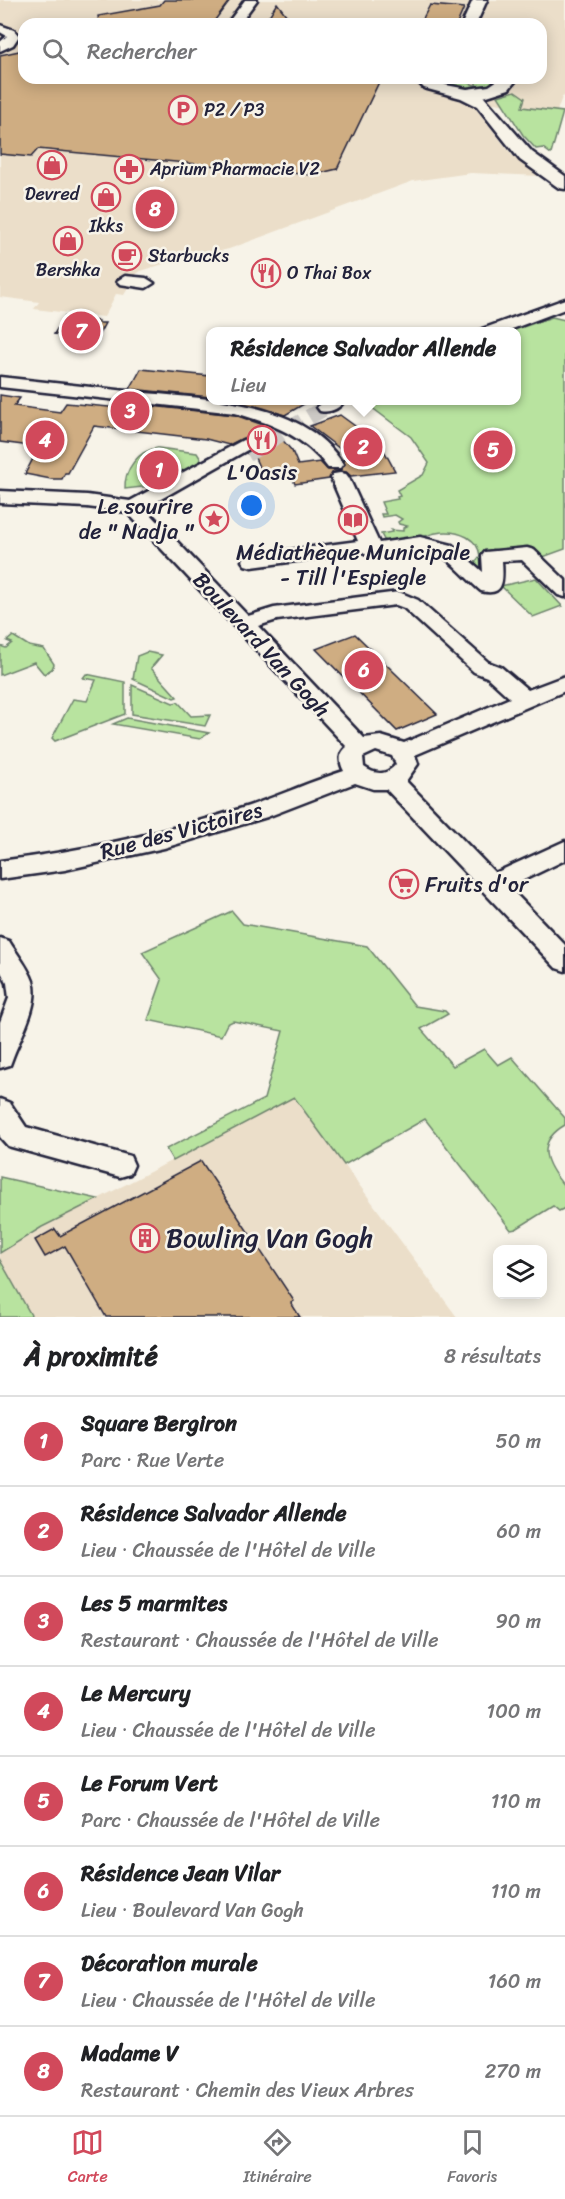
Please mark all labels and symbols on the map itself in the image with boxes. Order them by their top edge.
parking icon: P2 / P3 [167,94,199,126]
place label: P2 / P3 [204,94,265,126]
shop icon: Devred [36,149,68,181]
pharmacy icon: Aprium Pharmacie V2 [113,153,145,185]
place label: Aprium Pharmacie V2 [149,153,320,185]
place label: Devred [25,178,81,210]
shop icon: Ikks [90,181,122,213]
pin: 8 [136,186,174,232]
place label: Ikks [88,210,123,242]
shop icon: Bershka [52,225,84,257]
cafe icon: Starbucks [111,240,143,272]
place label: Starbucks [148,240,229,272]
place label: Bershka [36,254,101,286]
restaurant icon: O Thai Box [250,257,282,289]
place label: O Thai Box [287,257,372,289]
pin: 7 [62,308,100,354]
pin: 3 [110,388,150,434]
pin: 4 [26,418,64,462]
restaurant icon: L'Oasis [246,424,278,456]
pin: 2 [344,424,382,470]
pin: 5 [474,428,512,472]
pin: 1 [140,448,178,492]
place label: L'Oasis [227,453,298,492]
place label: Le sourire de " Nadja " [79,487,195,551]
your location [237,491,266,520]
place icon: Le sourire de " Nadja " [198,503,230,535]
library icon: Médiathèque Municipale - Till l'Espiegle [337,504,369,536]
place label: Médiathèque Municipale - Till l'Espiegle [236,533,470,597]
street label: Boulevard Van Gogh [183,562,340,727]
pin: 6 [344,648,384,692]
street label: Rue des Victoires [96,790,267,871]
place label: Fruits d'or [425,865,530,904]
supermarket icon: Fruits d'or [388,868,420,900]
place label: Bowling Van Gogh [166,1214,373,1262]
building icon: Bowling Van Gogh [129,1222,161,1254]

